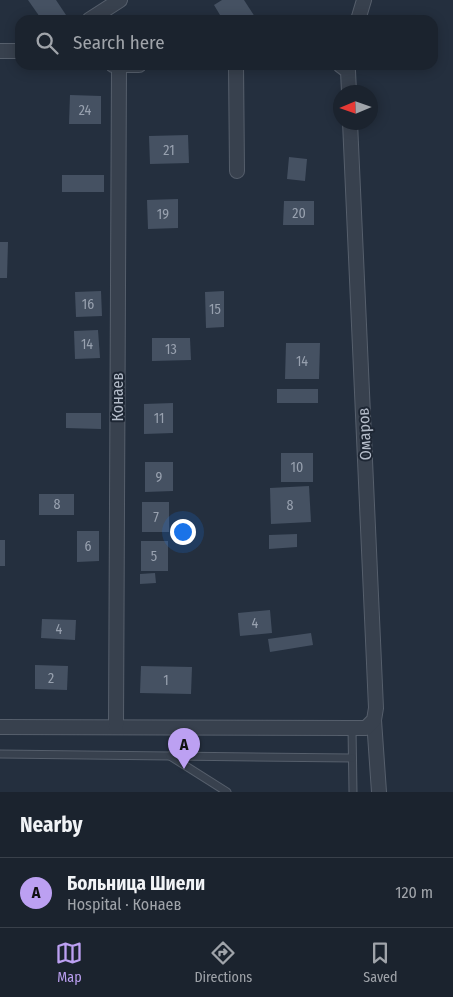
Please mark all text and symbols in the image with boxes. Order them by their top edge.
search box [15,15,438,70]
icon: search [33,29,61,57]
text: Search here [73,31,165,54]
north arrow [333,85,378,130]
house number: 24 [79,102,92,119]
house number: 21 [163,142,175,159]
house number: 20 [292,205,306,222]
house number: 19 [157,206,169,223]
house number: 16 [82,296,94,313]
house number: 15 [209,301,221,318]
house number: 14 [81,336,93,353]
house number: 13 [165,341,177,358]
house number: 14 [296,353,308,370]
street label: Конаев [108,372,127,422]
street label: Омаров [354,407,375,461]
house number: 11 [154,410,164,427]
house number: 10 [291,459,303,476]
house number: 9 [156,469,163,486]
house number: 8 [54,496,61,513]
house number: 8 [287,497,294,514]
house number: 7 [153,509,159,526]
your location [170,519,196,545]
house number: 6 [85,538,92,555]
house number: 5 [151,548,157,565]
house number: 4 [252,615,259,632]
house number: 4 [56,621,63,638]
house number: 2 [48,670,54,687]
house number: 1 [163,672,169,689]
pin: A [168,728,200,769]
text: Nearby [20,812,82,838]
text: Больница Шиели [67,872,205,895]
text: A [32,883,40,902]
text: 120 m [395,883,433,902]
text: Hospital · Конаев [67,895,181,914]
tab: Map [55,939,83,986]
tab: Directions [194,939,252,986]
tab: Saved [363,939,398,986]

